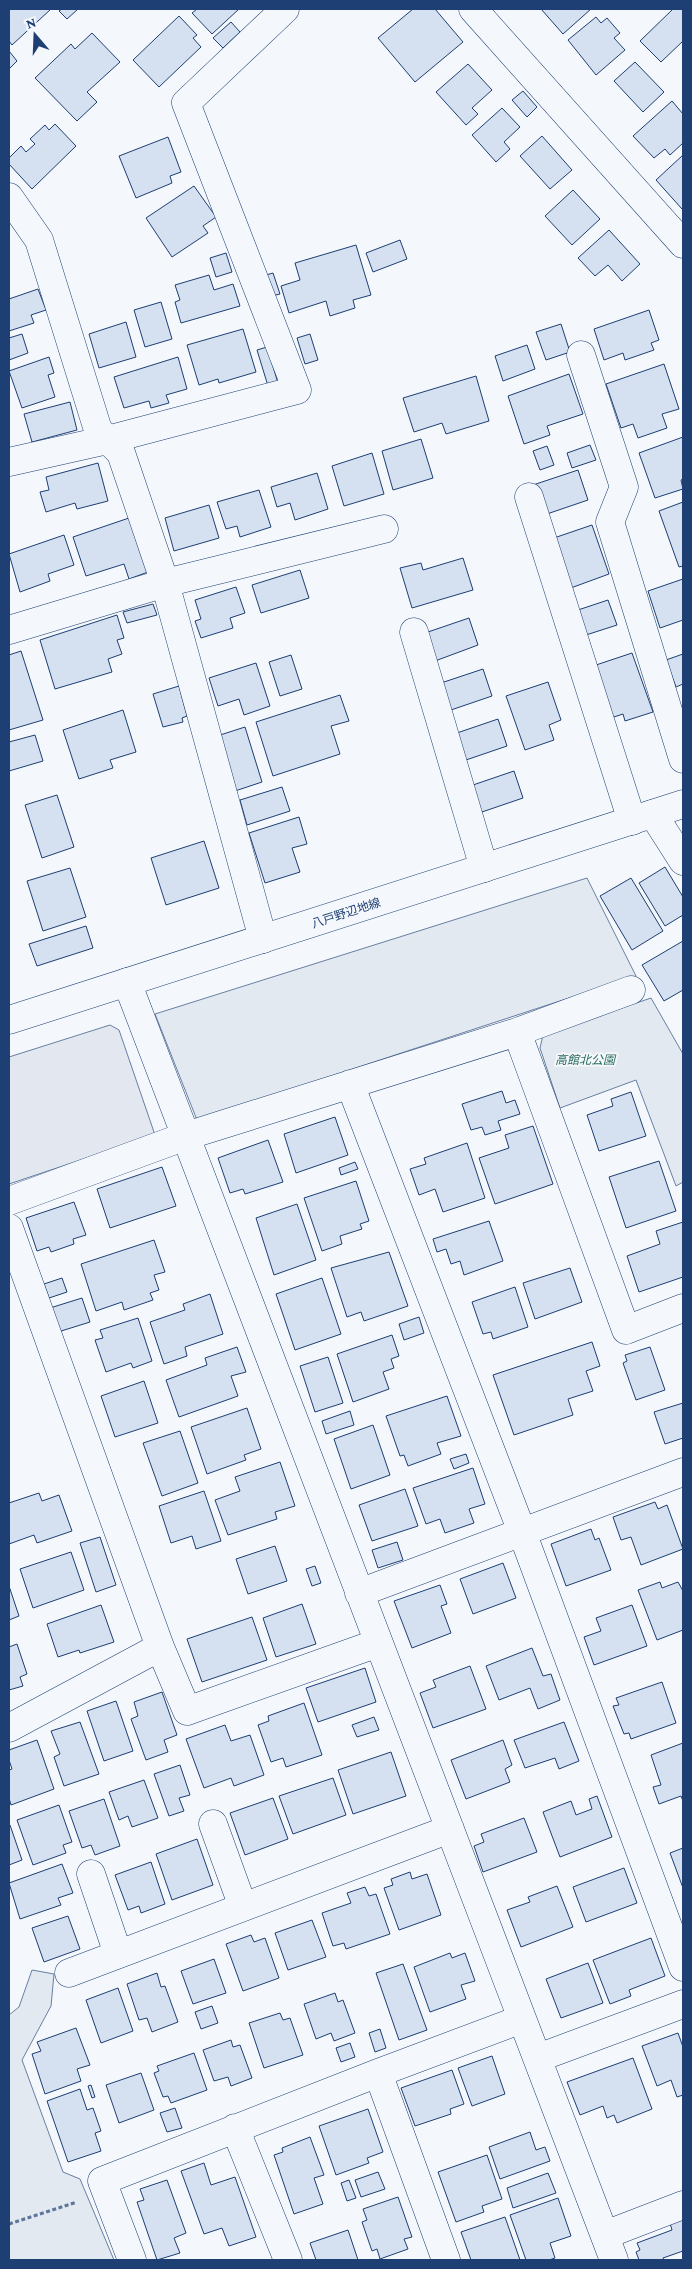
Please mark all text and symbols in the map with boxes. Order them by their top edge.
north arrow [10,10,60,60]
text: N [24,13,38,32]
street label: 八戸野辺地線 [310,895,382,931]
park label: 高館北公園 [555,1053,617,1067]

